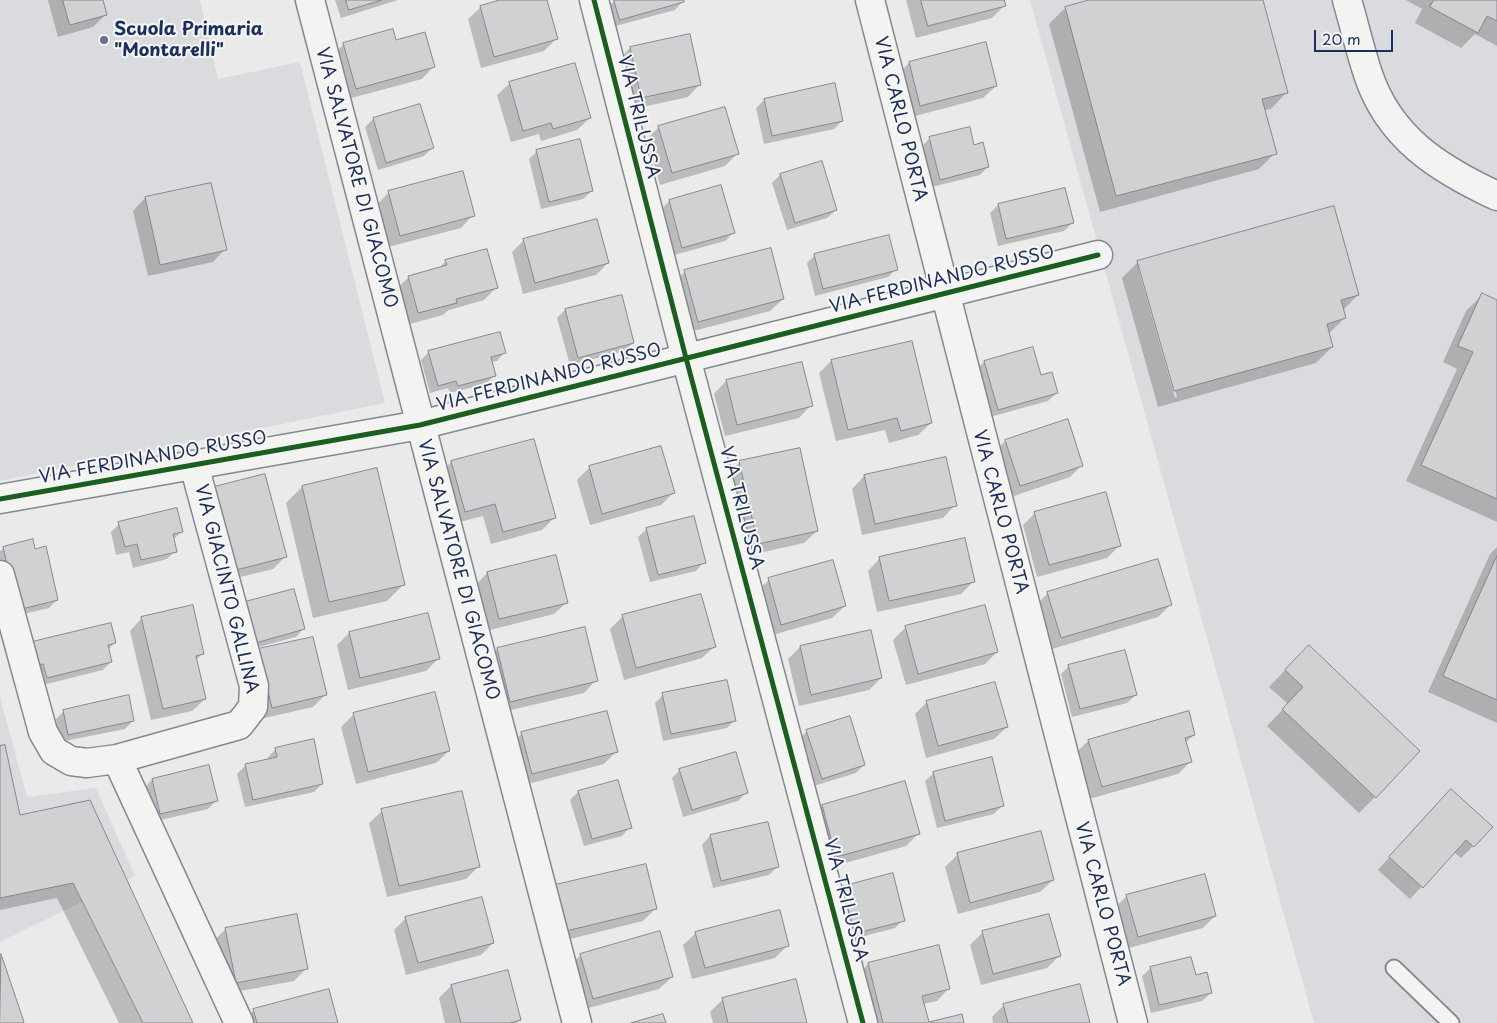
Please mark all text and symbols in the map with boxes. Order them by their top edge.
place label: Scuola Primaria "Montarelli" [114,19,263,62]
scale bar [1317,20,1396,52]
text: 20 m [1322,27,1361,50]
marker: Scuola Primaria "Montarelli" [98,34,110,46]
street label: VIA CARLO PORTA [869,35,931,203]
street label: VIA SALVATORE DI GIACOMO [311,45,401,311]
street label: VIA TRILUSSA [612,53,664,181]
street label: VIA FERDINANDO RUSSO [827,242,1057,318]
street label: VIA FERDINANDO RUSSO [434,340,664,416]
street label: VIA FERDINANDO RUSSO [37,427,269,489]
street label: VIA CARLO PORTA [968,428,1032,596]
street label: VIA SALVATORE DI GIACOMO [413,437,503,703]
street label: VIA TRILUSSA [714,444,768,572]
street label: VIA GIACINTO GALLINA [190,482,262,696]
street label: VIA CARLO PORTA [1070,820,1134,988]
street label: VIA TRILUSSA [818,836,872,964]

